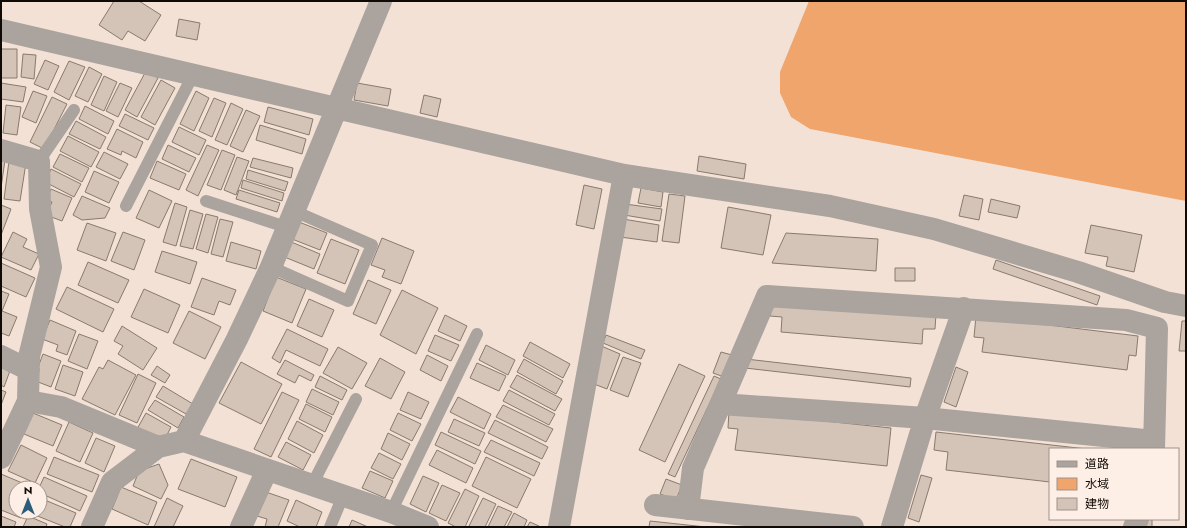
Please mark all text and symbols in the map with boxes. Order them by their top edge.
legend [1049,448,1179,520]
text: 道路 [1085,455,1109,473]
text: 水域 [1085,475,1109,493]
north arrow [8,480,48,520]
text: N [24,482,32,498]
text: 建物 [1085,495,1109,513]

